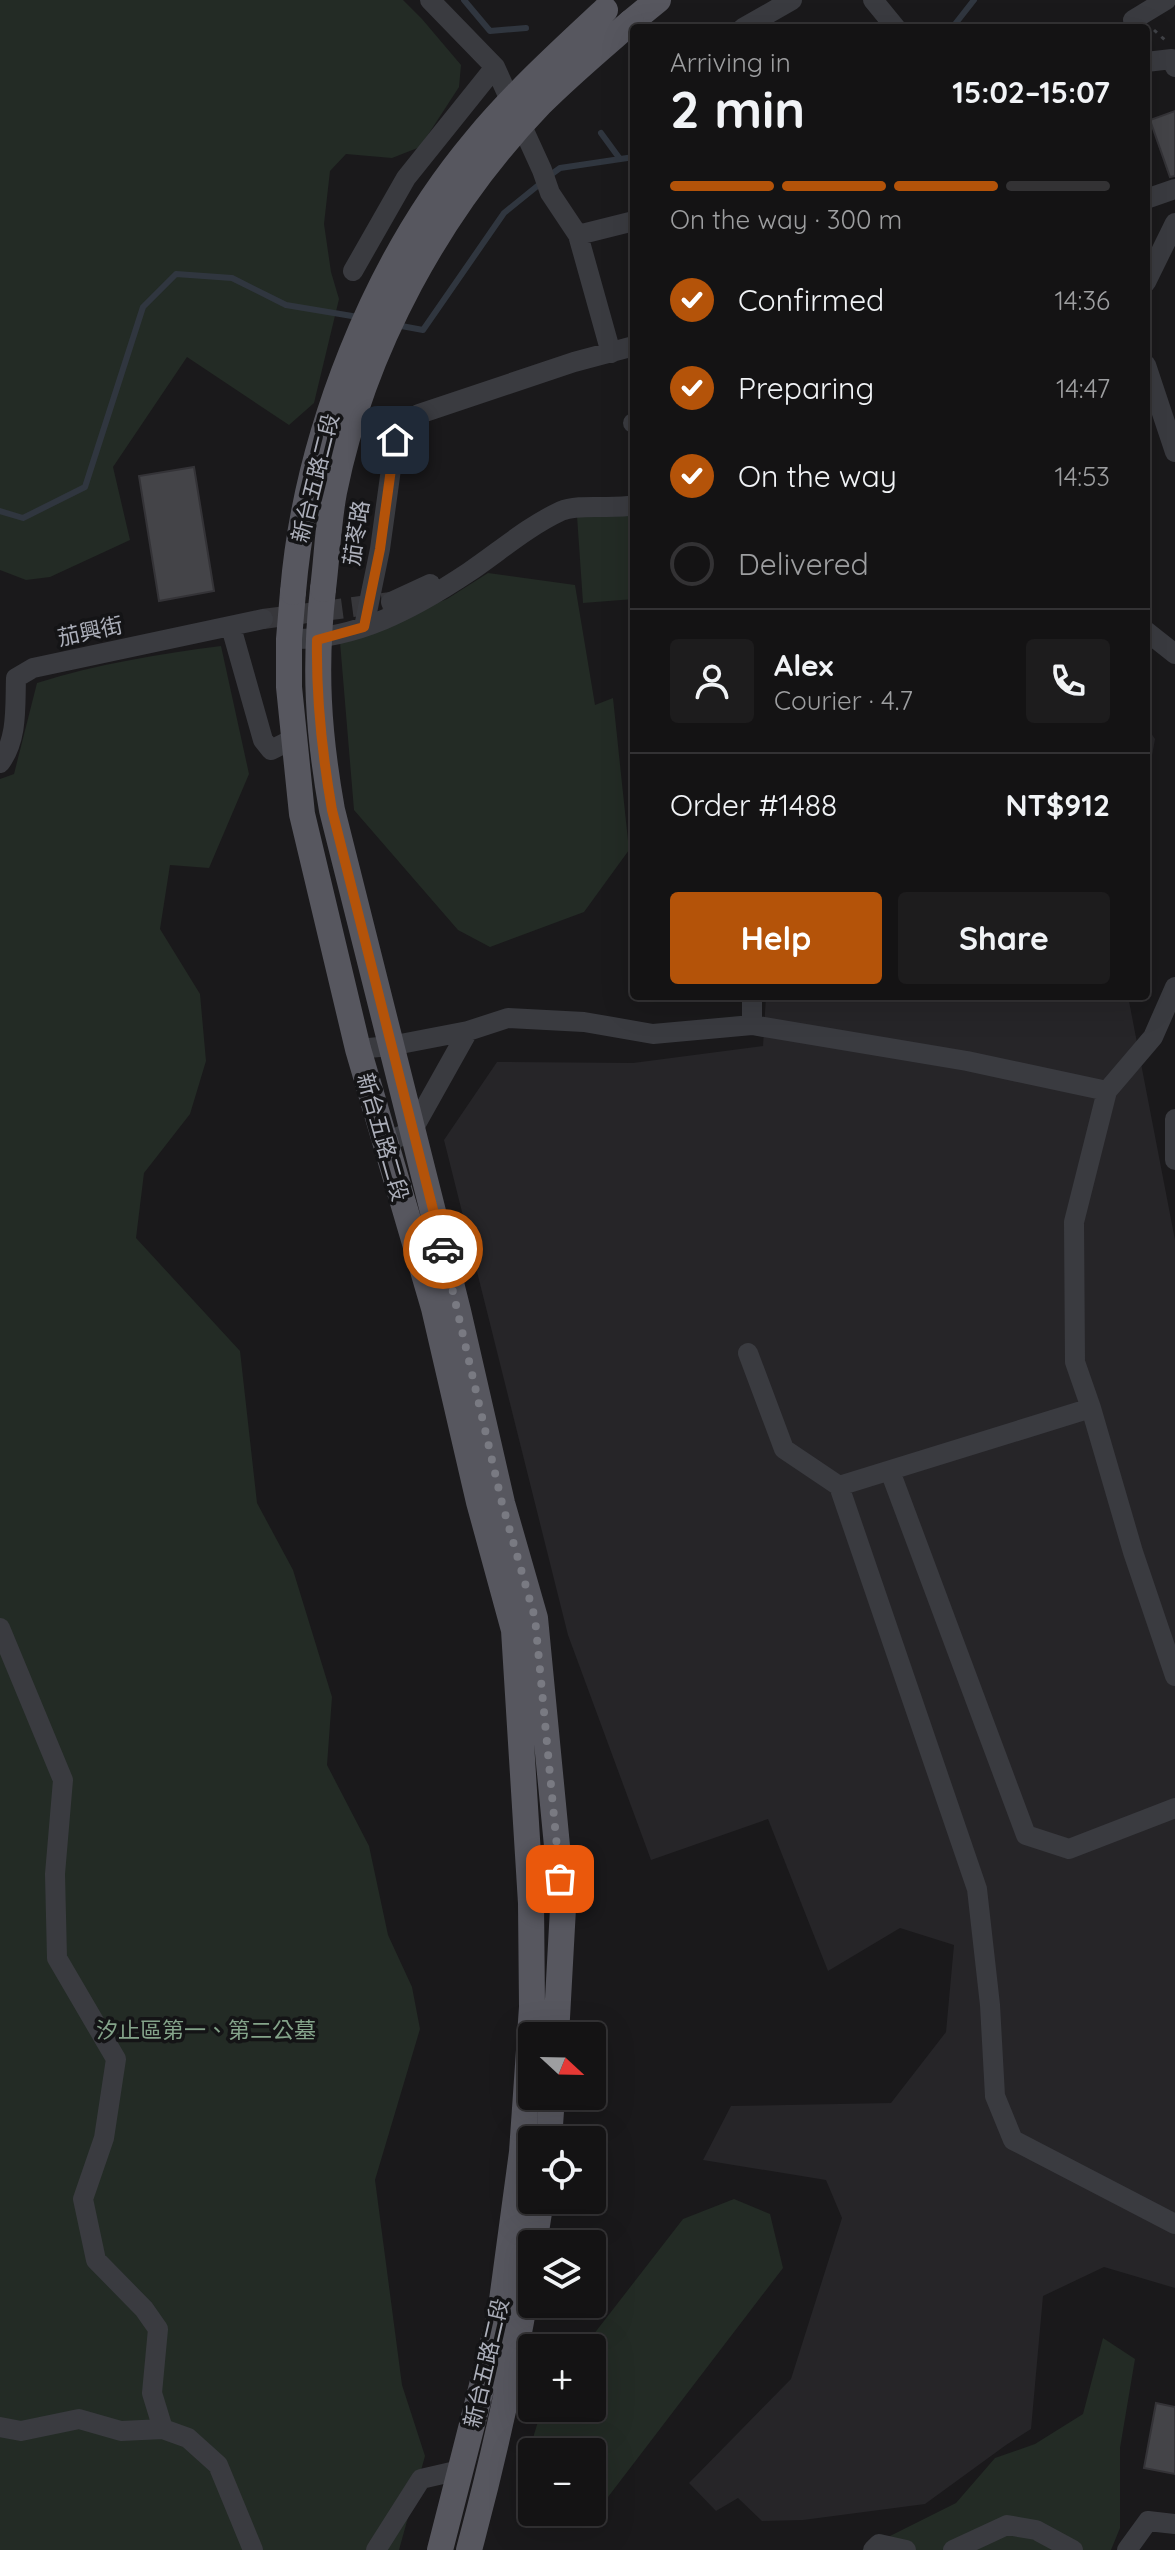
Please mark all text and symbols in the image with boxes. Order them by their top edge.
text: Arriving in [670,46,791,79]
text: 15:02–15:07 [952,73,1110,111]
text: 2 min [670,76,805,141]
text: On the way · 300 m [670,203,902,236]
icon: check [670,278,714,322]
text: Confirmed [738,281,884,319]
text: 14:36 [1055,284,1110,317]
icon: check [670,366,714,410]
text: Preparing [738,369,874,407]
text: 14:47 [1056,372,1110,405]
pin [361,406,429,474]
street label: 新台五路二段 [285,411,345,545]
icon: home [373,418,417,462]
icon: check [670,454,714,498]
text: On the way [738,457,897,495]
text: 14:53 [1054,460,1110,493]
street label: 茄苳路 [337,498,375,568]
text: Delivered [738,545,869,583]
street label: 茄興街 [55,610,125,652]
button: person [670,639,754,723]
button: phone [1026,639,1110,723]
text: Alex [774,646,833,684]
text: Courier · 4.7 [774,684,913,717]
text: Order #1488 [670,786,837,824]
text: NT$912 [1005,786,1110,824]
button: Help [670,892,882,984]
button: Share [898,892,1110,984]
street label: 新台五路二段 [351,1070,415,1204]
courier [403,1209,483,1289]
icon: car [421,1227,465,1271]
pin [526,1845,594,1913]
icon: bag [538,1857,582,1901]
park label: 汐止區第一、第二公墓 [96,2016,316,2044]
north arrow [518,2022,606,2110]
map controls [518,2022,606,2526]
button: locate [518,2126,606,2214]
button: layers [518,2230,606,2318]
street label: 新台五路二段 [458,2296,514,2430]
button: + [518,2334,606,2422]
button: − [518,2438,606,2526]

